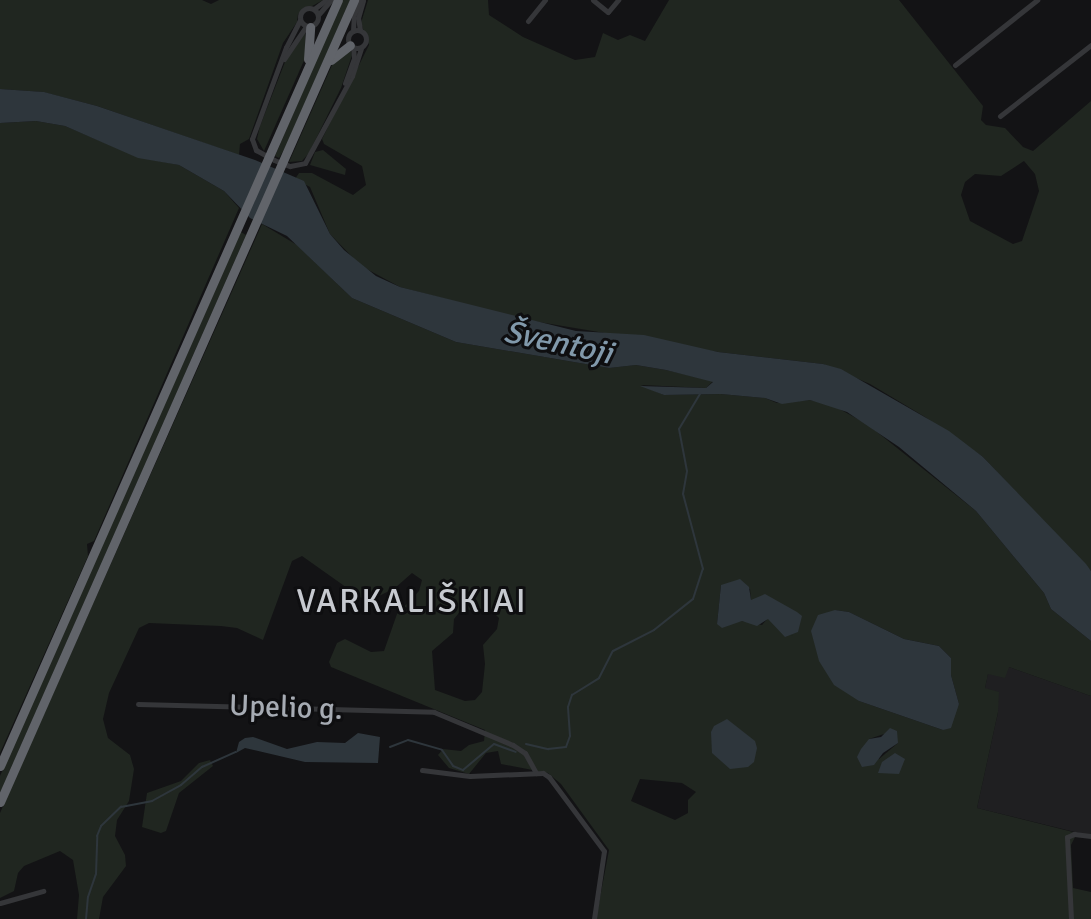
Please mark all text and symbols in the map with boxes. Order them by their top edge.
water label: Šventoji [500,313,616,373]
district label: VARKALIŠKIAI [296,582,528,622]
street label: Upelio g. [229,688,343,728]

